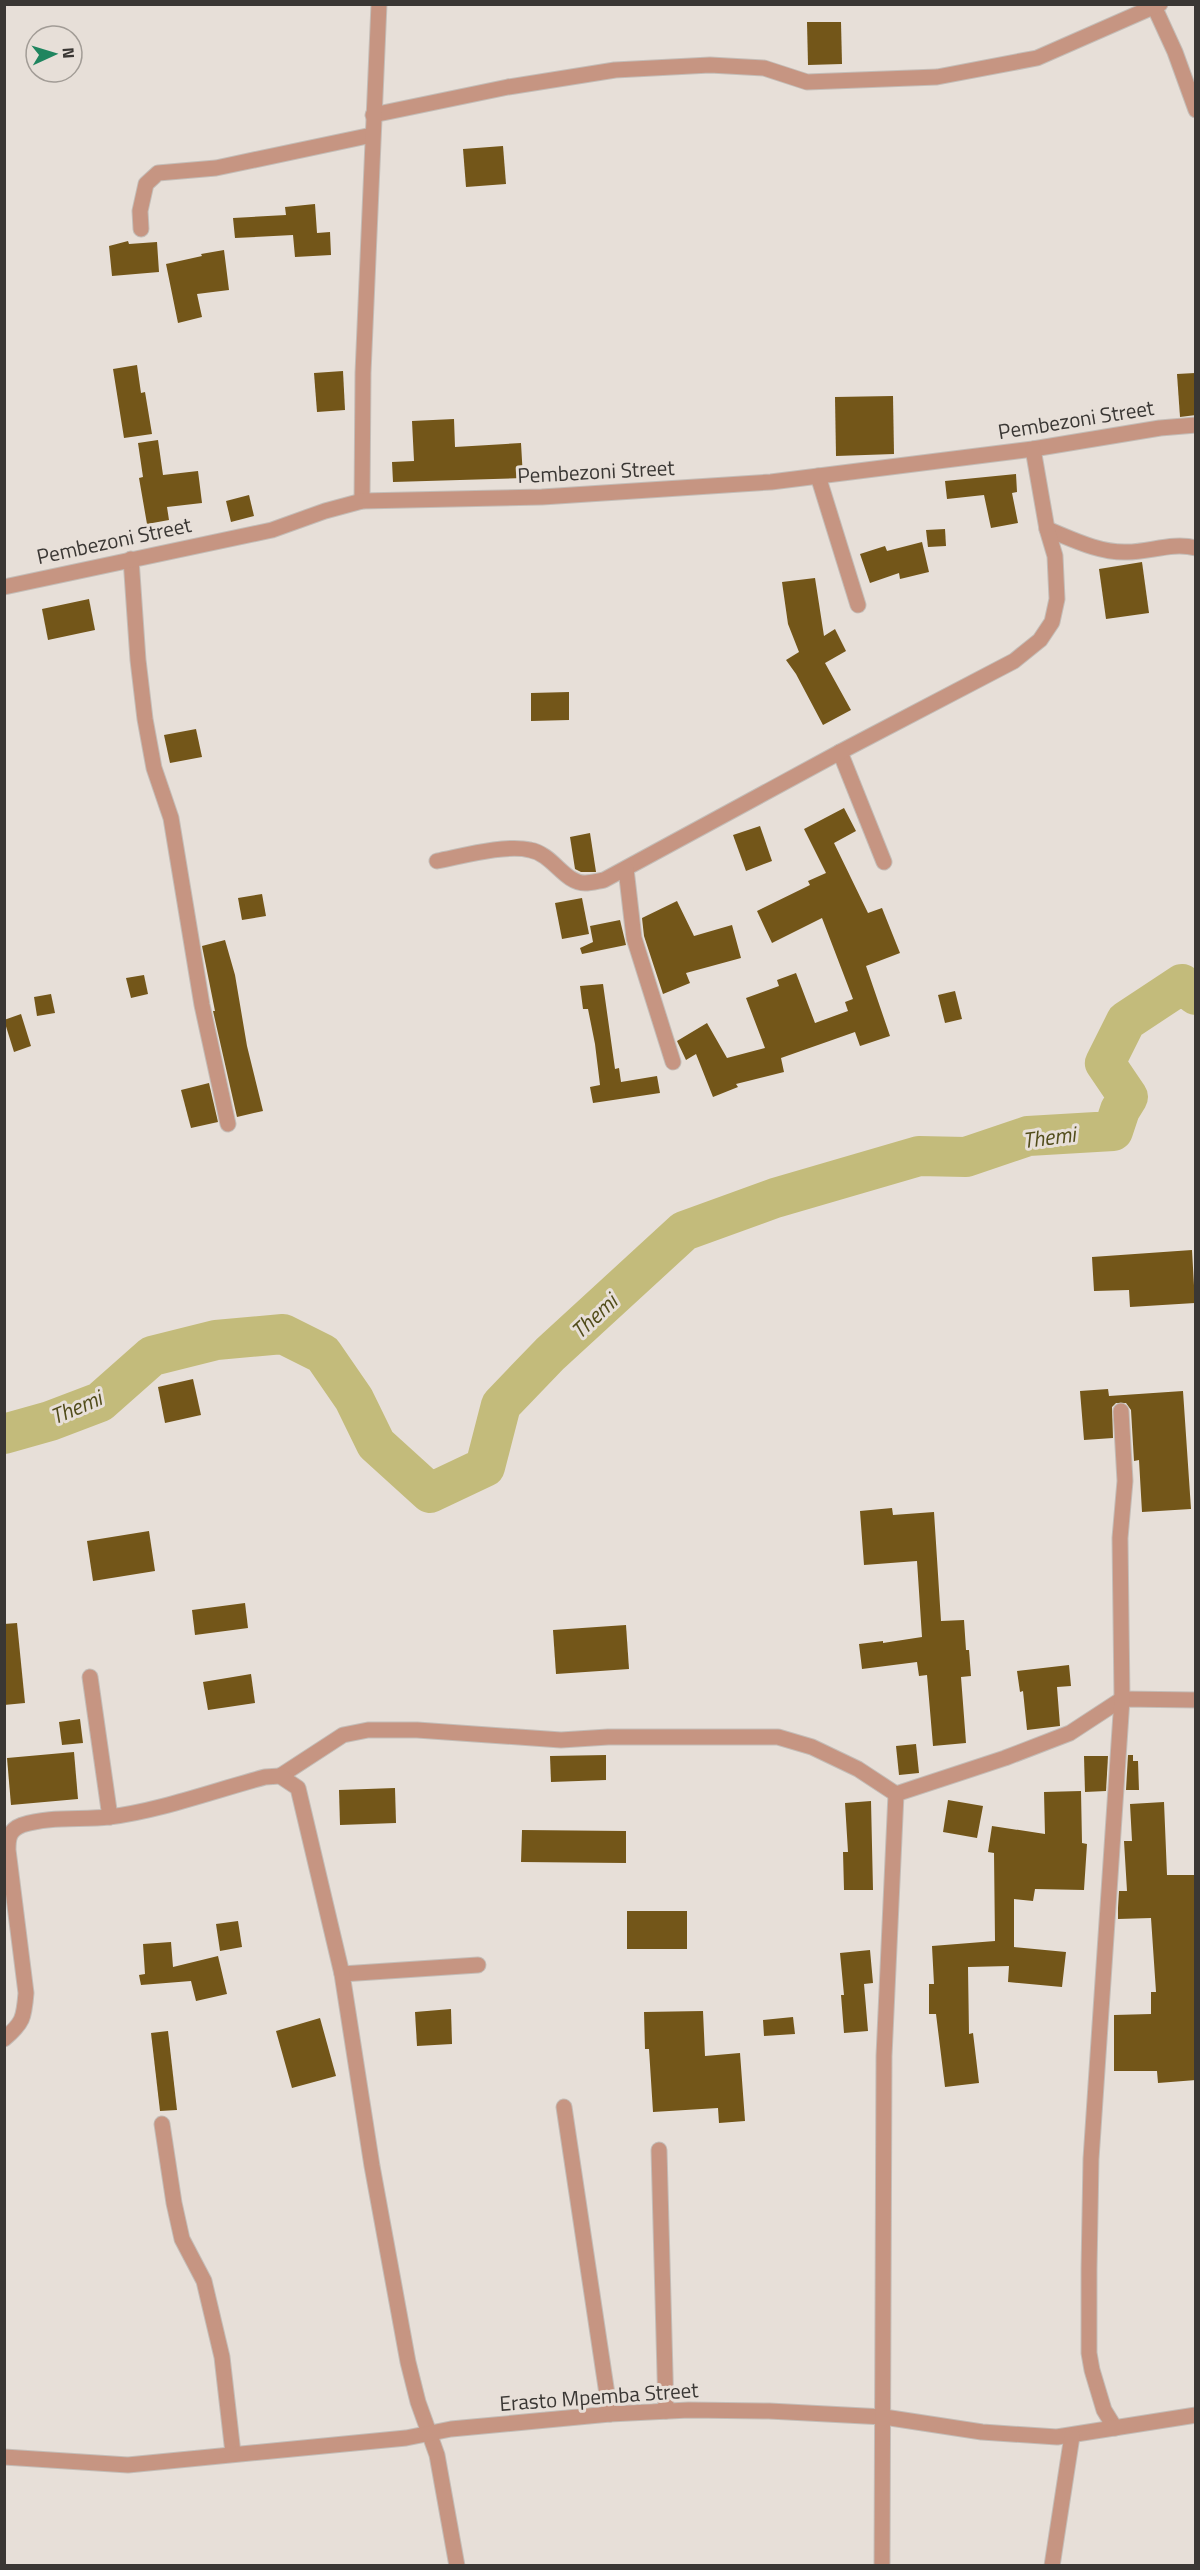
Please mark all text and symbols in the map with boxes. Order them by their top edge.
north arrow [24,24,84,84]
text: N [57,47,81,59]
street label: Pembezoni Street [996,391,1157,447]
street label: Pembezoni Street [517,451,676,491]
street label: Pembezoni Street [33,508,195,572]
water label: Themi [1021,1117,1080,1157]
water label: Themi [563,1284,627,1347]
water label: Themi [45,1380,109,1433]
street label: Erasto Mpemba Street [498,2373,700,2419]

